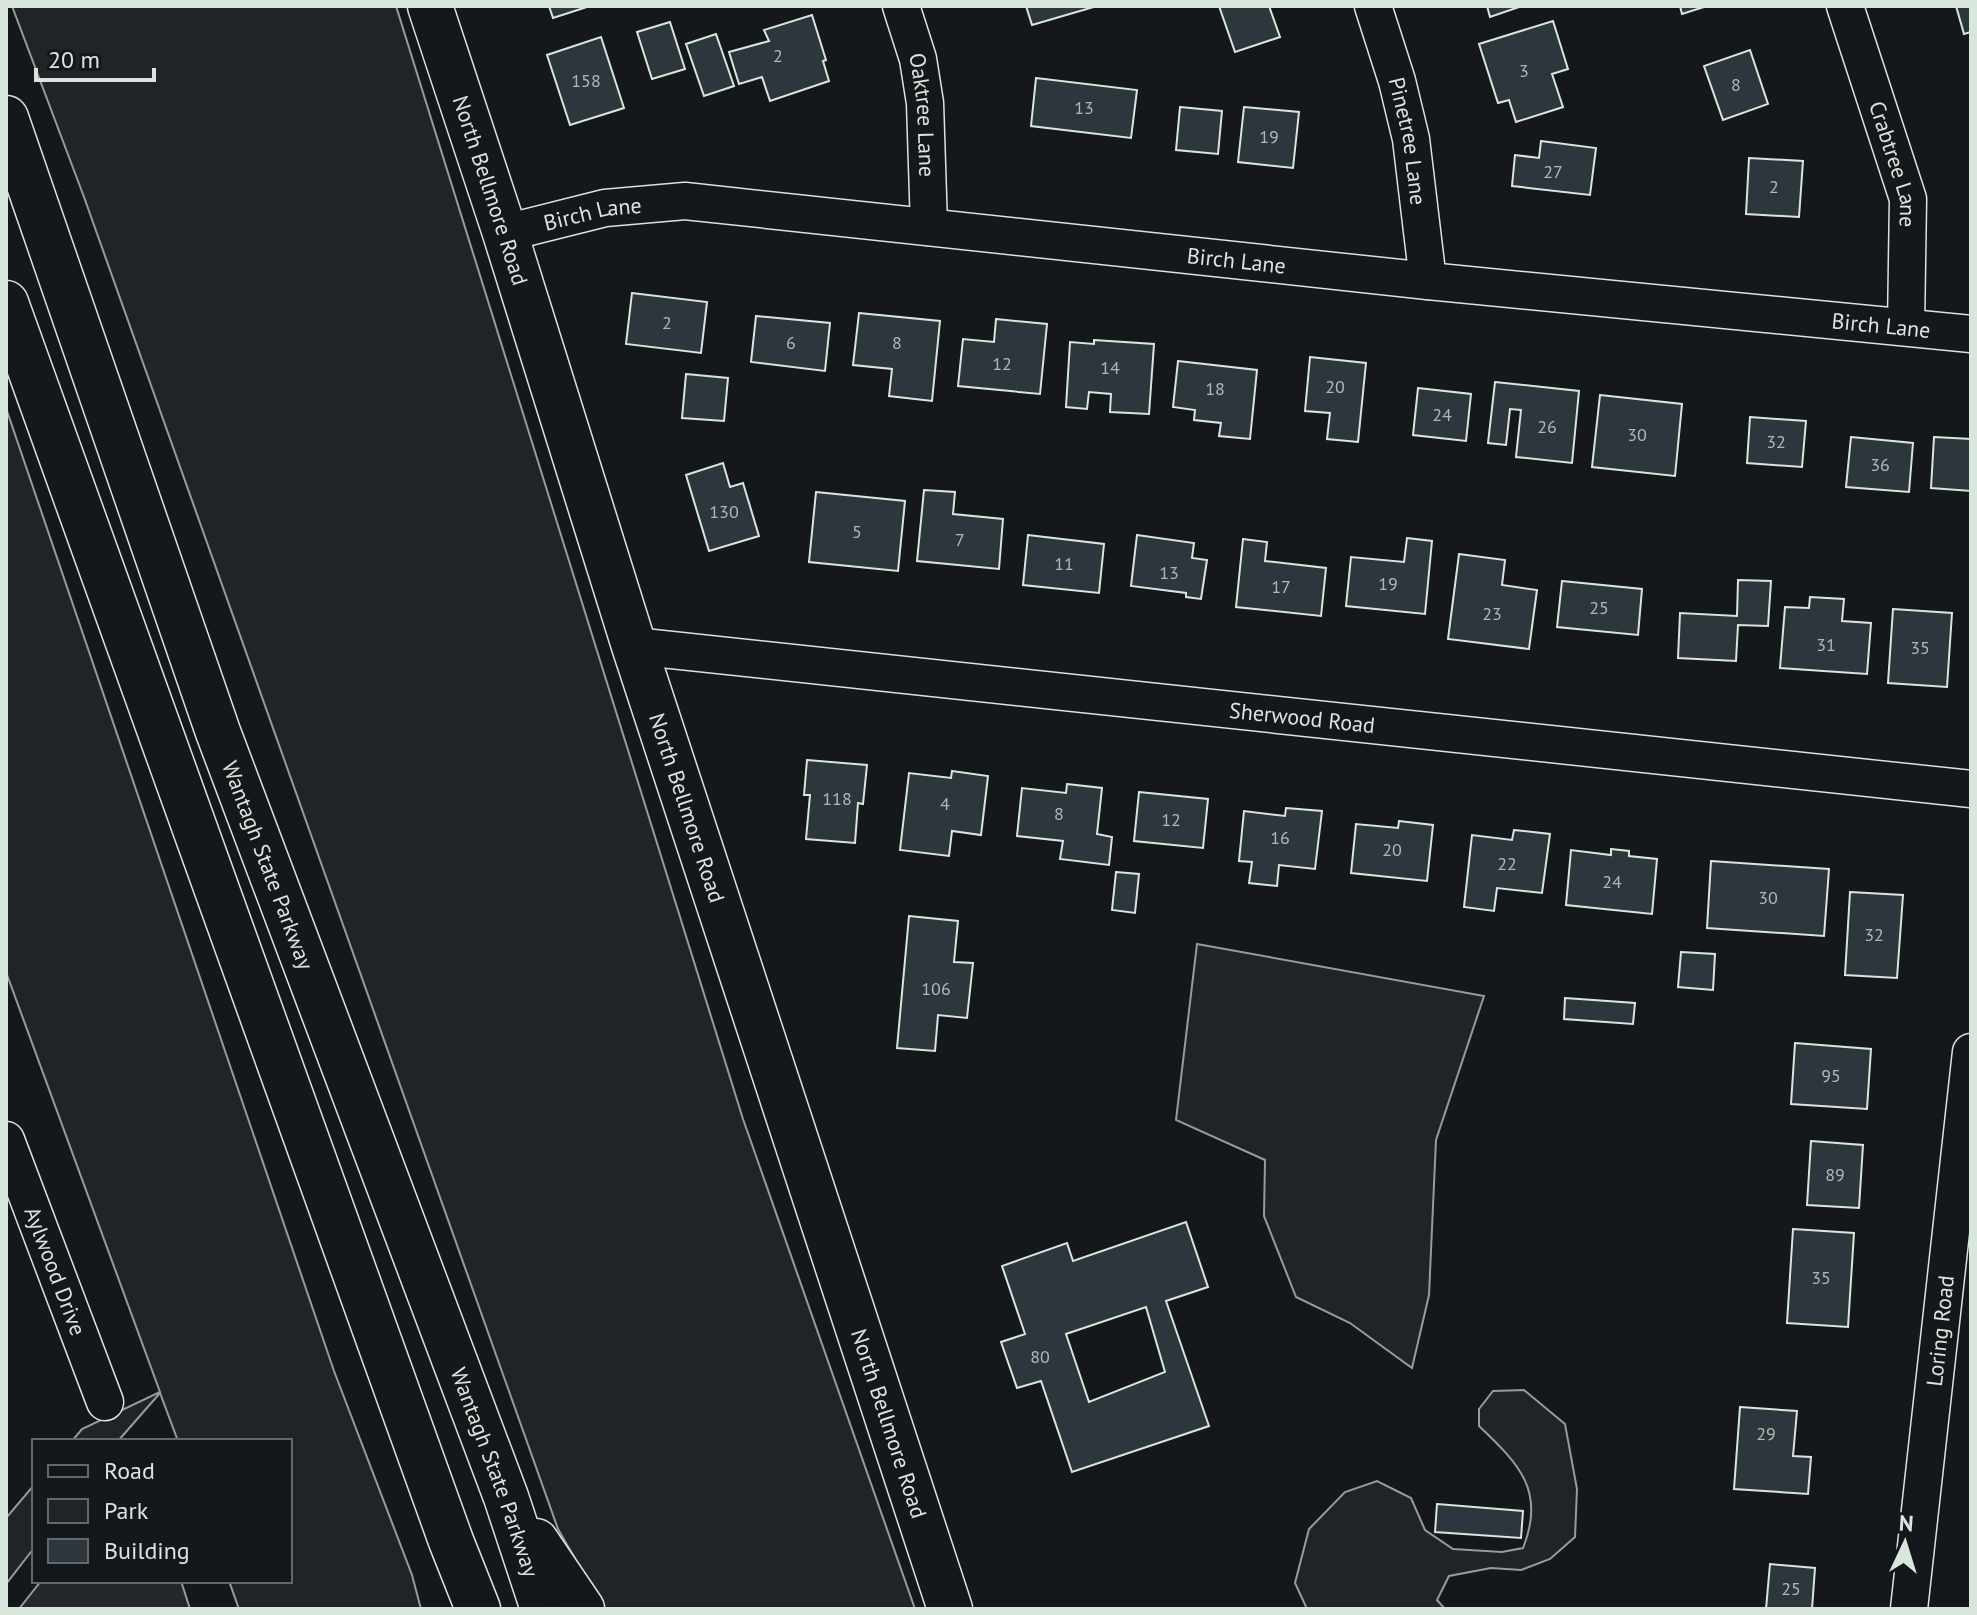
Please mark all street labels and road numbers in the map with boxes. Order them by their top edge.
street label: Oaktree Lane [903,51,941,177]
street label: Pinetree Lane [1383,74,1433,207]
street label: North Bellmore Road [447,92,534,289]
street label: Crabtree Lane [1863,97,1923,227]
street label: Birch Lane [541,191,643,237]
street label: Birch Lane [1186,241,1287,280]
street label: Birch Lane [1830,306,1932,344]
street label: Sherwood Road [1228,696,1376,739]
street label: North Bellmore Road [643,709,731,906]
street label: Wantagh State Parkway [216,757,320,974]
street label: Aylwood Drive [18,1203,93,1339]
street label: Loring Road [1920,1274,1960,1388]
street label: North Bellmore Road [845,1325,933,1522]
street label: Wantagh State Parkway [445,1364,546,1581]

